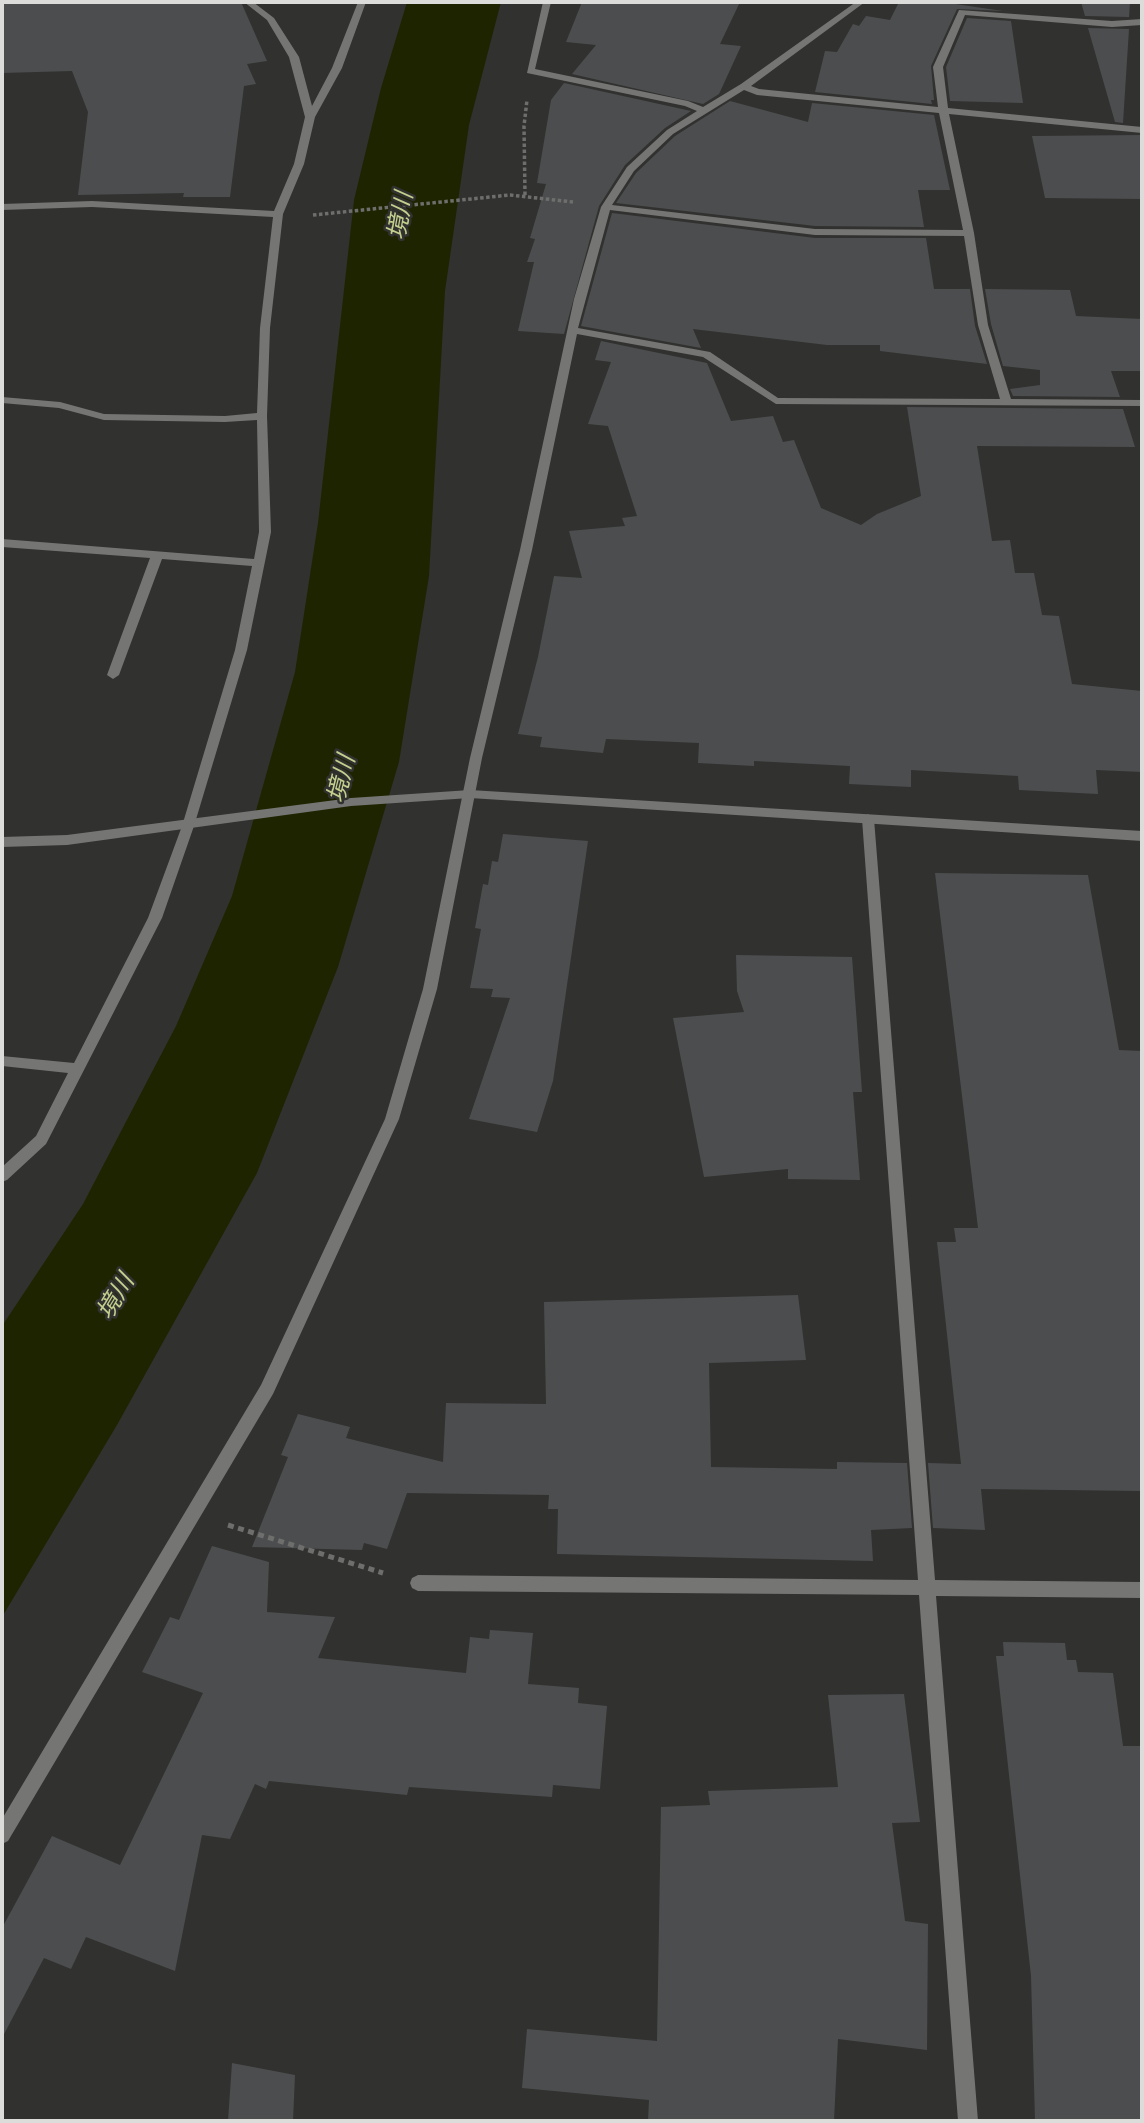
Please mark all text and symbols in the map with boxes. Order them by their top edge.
water label: 境川 [383,190,419,242]
water label: 境川 [322,752,362,806]
water label: 境川 [91,1269,141,1325]

